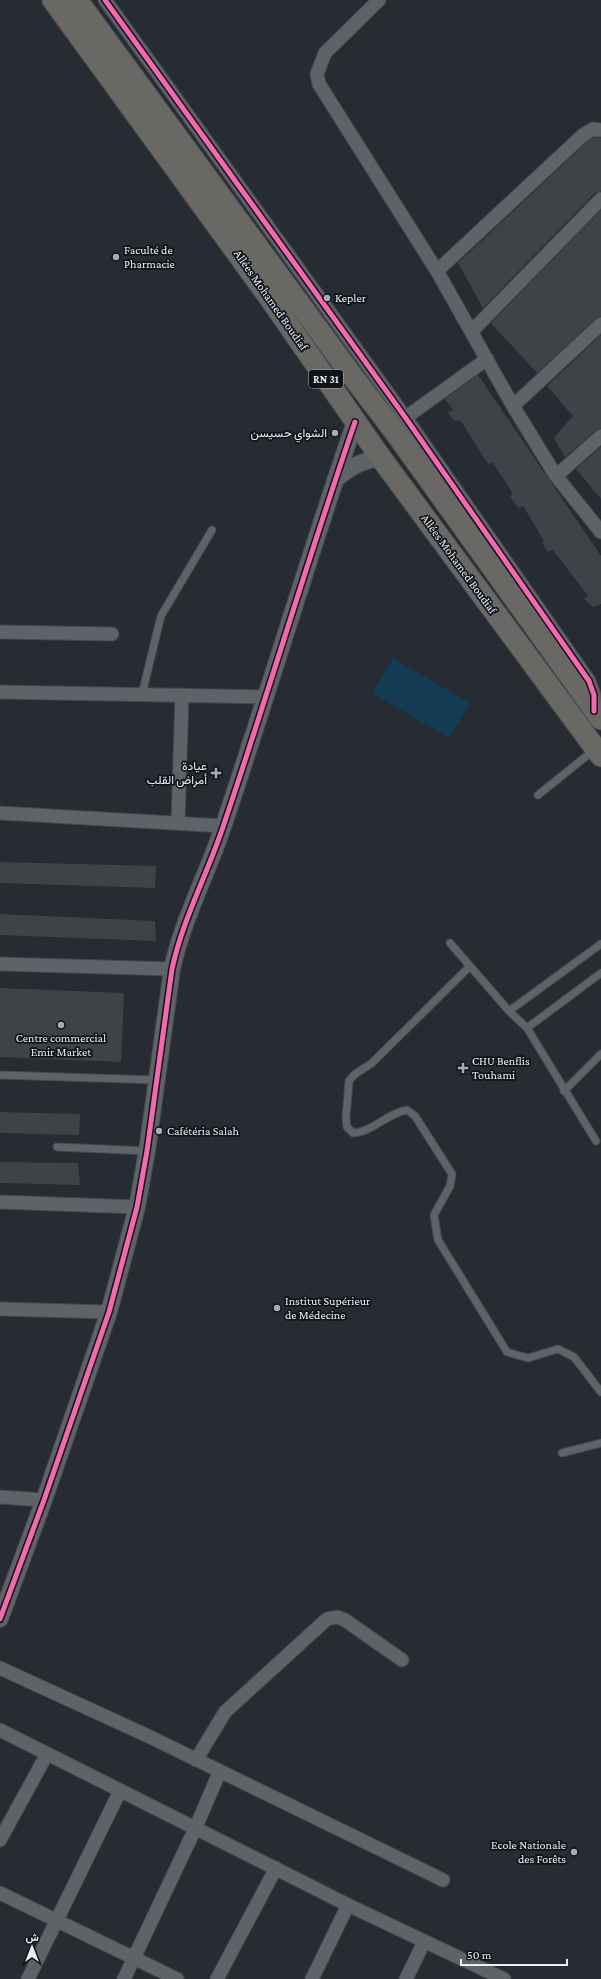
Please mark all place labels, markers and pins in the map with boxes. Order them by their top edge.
place label: Faculté de Pharmacie [124,243,175,271]
marker: Faculté de Pharmacie [111,252,121,262]
place label: Kepler [335,291,367,305]
marker: Kepler [322,293,332,303]
place label: الشواي حسيسن [250,426,327,443]
marker: الشواي حسيسن [330,428,340,438]
place label: عيادة أمراض القلب [147,759,207,788]
marker: عيادة أمراض القلب [210,767,222,779]
marker: Centre commercial Emir Market [56,1020,66,1030]
place label: Centre commercial Emir Market [16,1031,106,1059]
place label: CHU Benflis Touhami [472,1054,530,1082]
marker: CHU Benflis Touhami [457,1062,469,1074]
place label: Cafétéria Salah [167,1124,240,1138]
marker: Cafétéria Salah [154,1126,164,1136]
place label: Institut Supérieur de Médecine [285,1294,371,1322]
marker: Institut Supérieur de Médecine [272,1303,282,1313]
place label: Ecole Nationale des Forêts [491,1838,566,1866]
marker: Ecole Nationale des Forêts [569,1847,579,1857]

